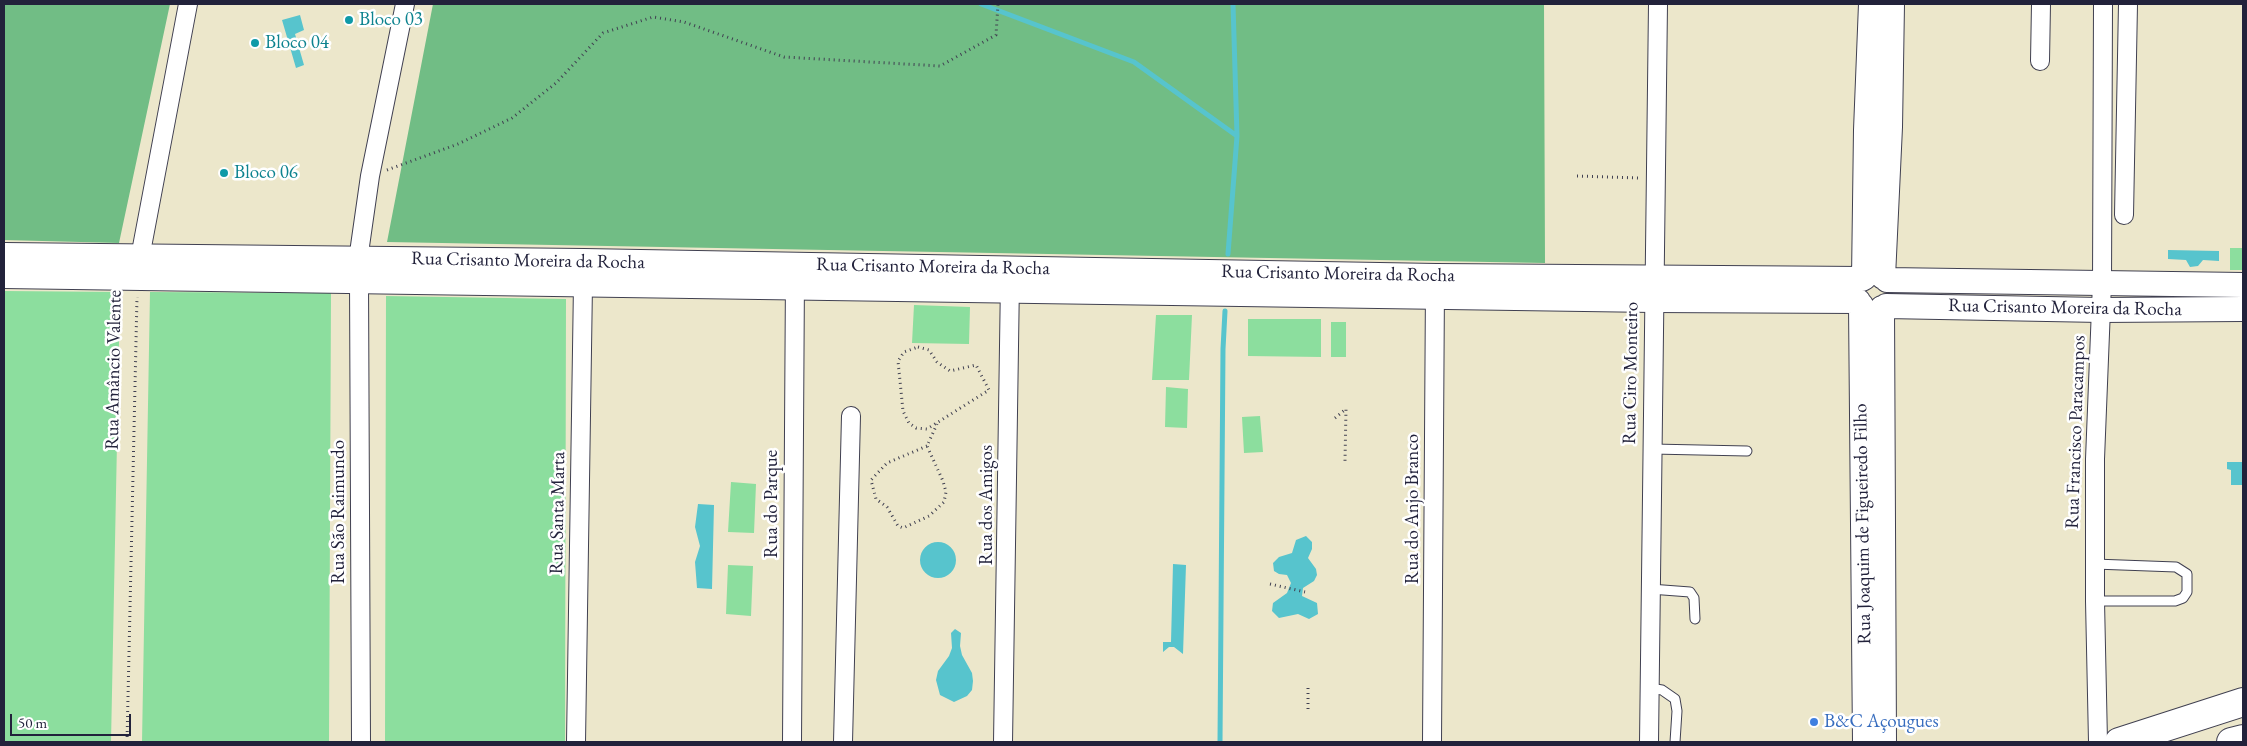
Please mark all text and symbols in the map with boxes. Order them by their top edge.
place label: Bloco 03 [359,9,423,31]
marker: Bloco 03 [343,14,355,26]
place label: Bloco 04 [265,32,329,54]
marker: Bloco 04 [249,37,261,49]
place label: Bloco 06 [234,162,298,184]
marker: Bloco 06 [218,167,230,179]
street label: Rua Crisanto Moreira da Rocha [411,248,645,274]
street label: Rua Crisanto Moreira da Rocha [816,254,1050,280]
street label: Rua Crisanto Moreira da Rocha [1221,261,1455,287]
street label: Rua Amâncio Valente [101,290,127,450]
street label: Rua Crisanto Moreira da Rocha [1948,295,2182,321]
street label: Rua Ciro Monteiro [1618,302,1644,444]
street label: Rua Francisco Paracampos [2061,335,2091,529]
street label: Rua Joaquim de Figueiredo Filho [1849,403,1877,645]
street label: Rua do Anjo Branco [1402,434,1424,584]
street label: Rua São Raimundo [328,440,350,584]
street label: Rua dos Amigos [976,445,998,565]
street label: Rua do Parque [761,450,783,558]
street label: Rua Santa Marta [546,451,570,575]
scale bar [12,704,134,736]
place label: B&C Açougues [1824,711,1939,733]
text: 50 m [18,713,47,732]
marker: B&C Açougues [1808,716,1820,728]

